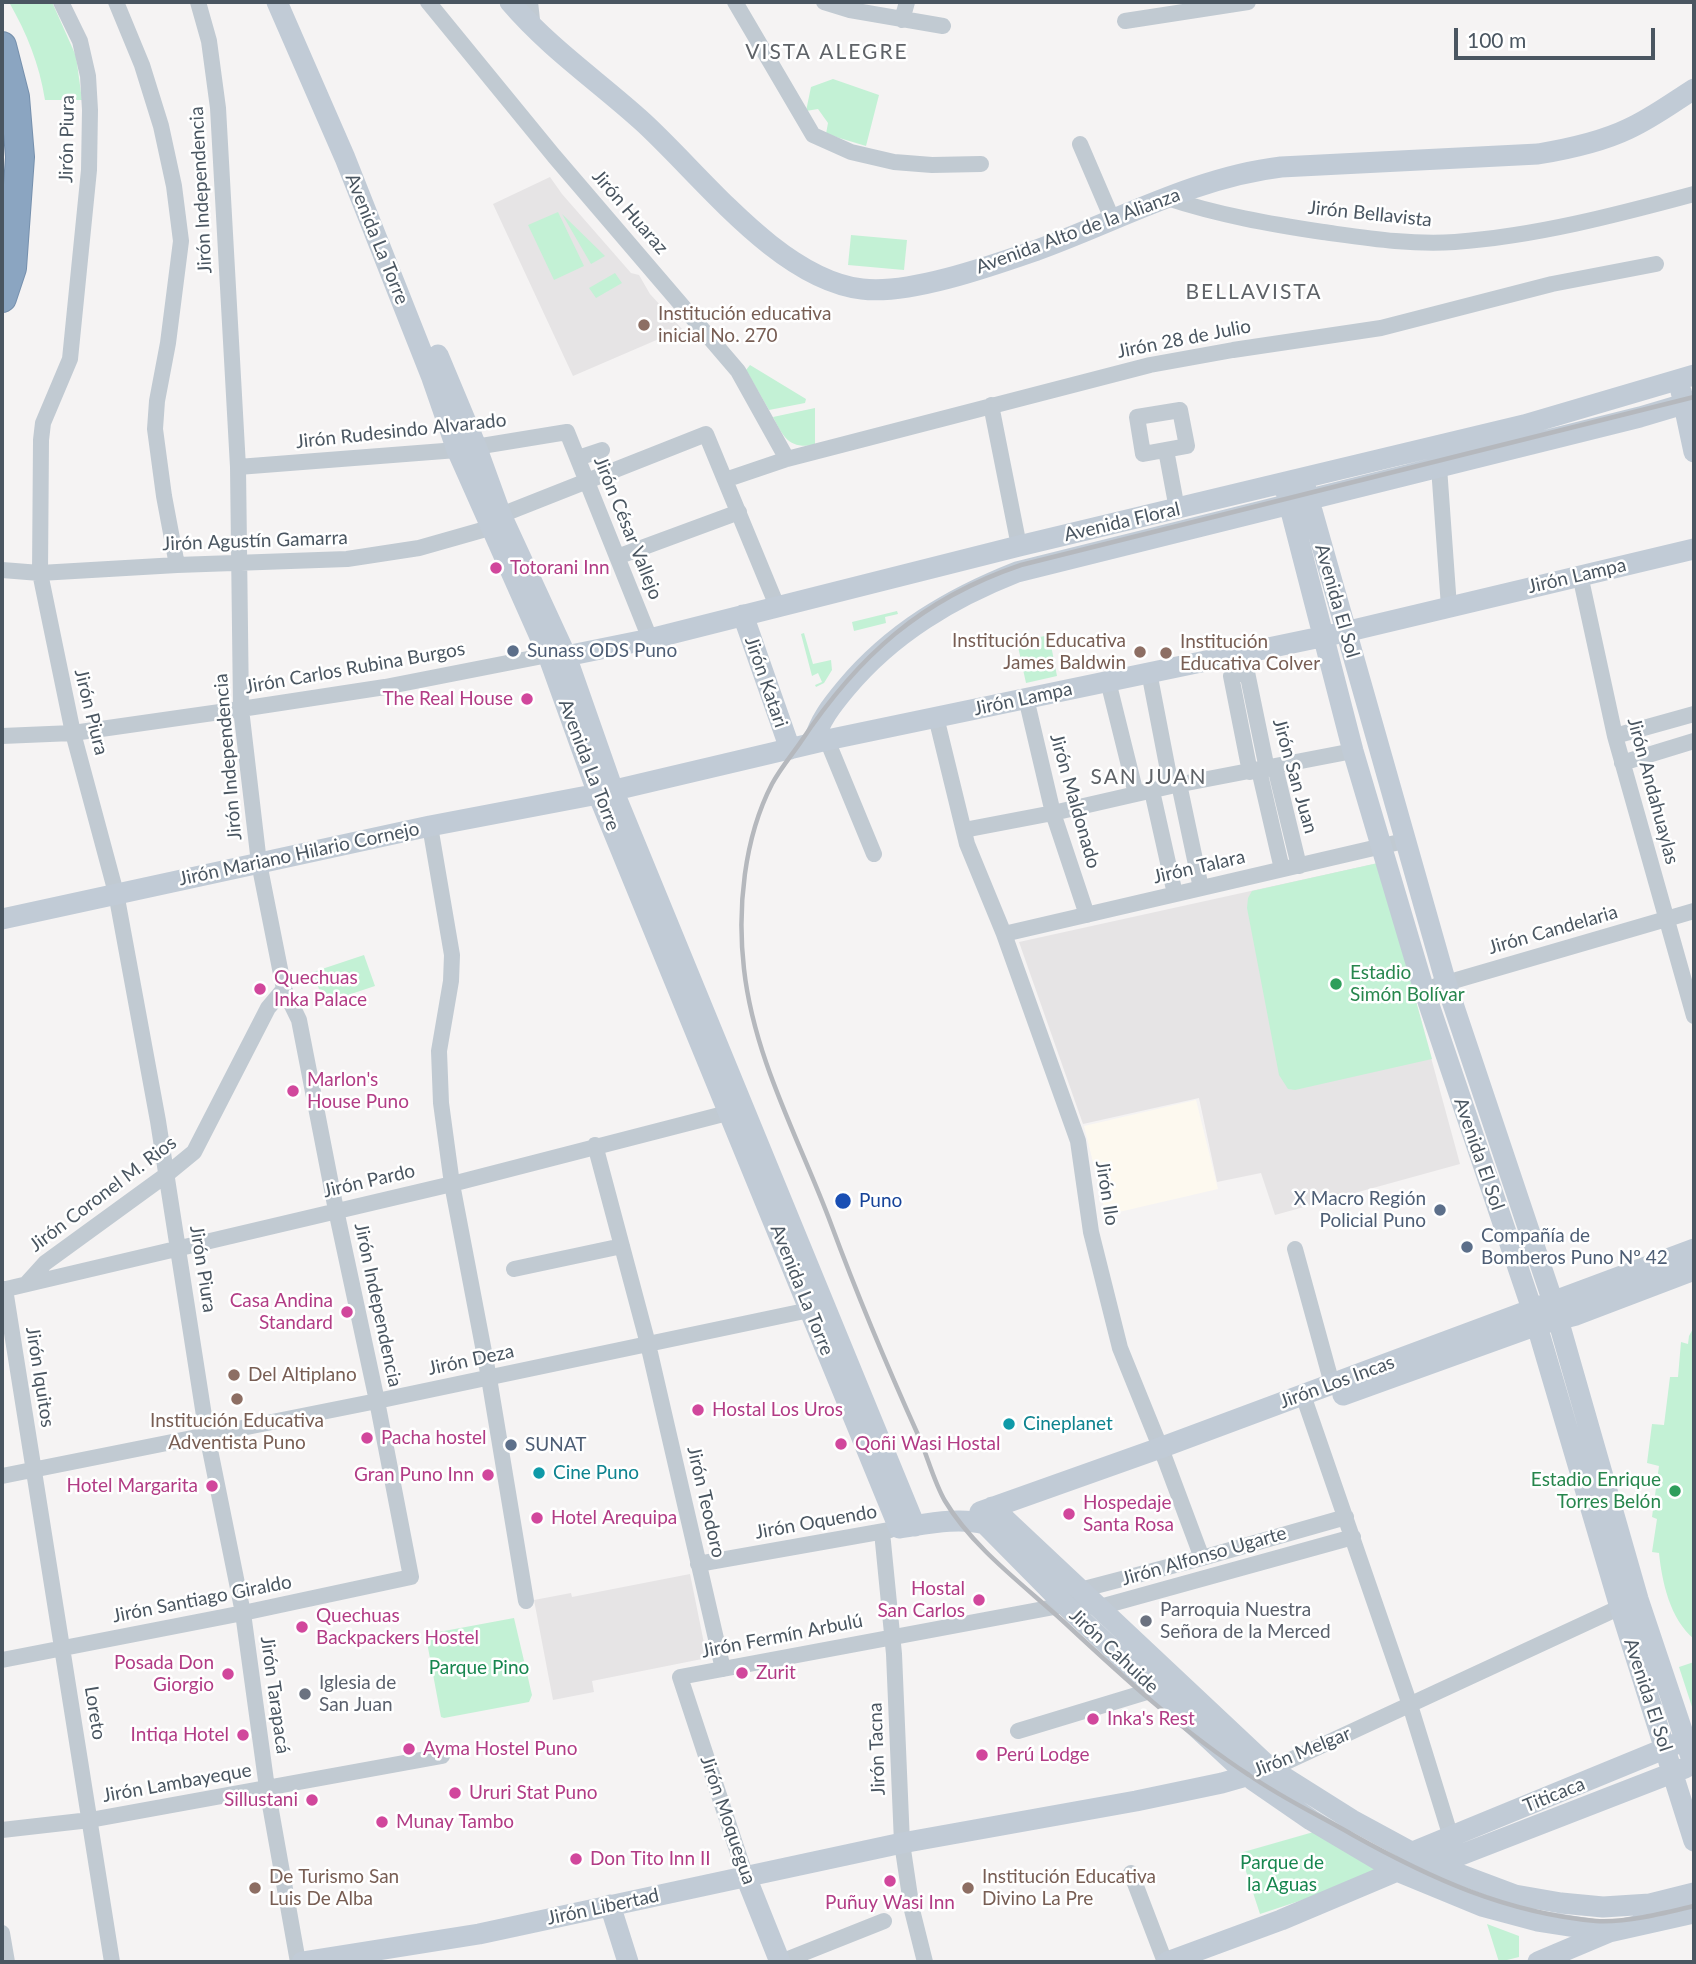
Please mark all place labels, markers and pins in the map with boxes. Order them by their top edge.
place label: Institución educativa inicial No. 270 [658,303,831,347]
marker: Institución educativa inicial No. 270 [636,317,652,333]
place label: Totorani Inn [510,557,610,579]
marker: Totorani Inn [488,560,504,576]
place label: Institución Educativa James Baldwin [952,630,1126,674]
place label: Institución Educativa Colver [1180,631,1320,675]
place label: Sunass ODS Puno [527,640,677,662]
marker: Sunass ODS Puno [505,643,521,659]
marker: Institución Educativa James Baldwin [1132,644,1148,660]
marker: Institución Educativa Colver [1158,645,1174,661]
place label: The Real House [382,688,513,710]
marker: The Real House [519,691,535,707]
place label: Estadio Simón Bolívar [1350,962,1465,1006]
place label: Quechuas Inka Palace [274,967,367,1011]
marker: Estadio Simón Bolívar [1328,976,1344,992]
marker: Quechuas Inka Palace [252,981,268,997]
place label: Marlon's House Puno [307,1069,409,1113]
marker: Marlon's House Puno [285,1083,301,1099]
place label: X Macro Región Policial Puno [1294,1188,1426,1232]
place label: Puno [859,1190,902,1212]
marker: Puno [833,1191,853,1211]
marker: X Macro Región Policial Puno [1432,1202,1448,1218]
place label: Compañía de Bomberos Puno Nº 42 [1481,1225,1668,1269]
marker: Compañía de Bomberos Puno Nº 42 [1459,1239,1475,1255]
place label: Casa Andina Standard [230,1290,333,1334]
marker: Casa Andina Standard [339,1304,355,1320]
place label: Del Altiplano [248,1364,357,1386]
marker: Del Altiplano [226,1367,242,1383]
marker: Institución Educativa Adventista Puno [229,1391,245,1407]
place label: Hostal Los Uros [712,1399,843,1421]
marker: Hostal Los Uros [690,1402,706,1418]
place label: Institución Educativa Adventista Puno [150,1410,324,1454]
place label: Cineplanet [1023,1413,1113,1435]
marker: Cineplanet [1001,1416,1017,1432]
place label: Pacha hostel [381,1427,486,1449]
marker: Pacha hostel [359,1430,375,1446]
place label: Qoñi Wasi Hostal [855,1433,1001,1455]
place label: SUNAT [525,1434,587,1456]
marker: Qoñi Wasi Hostal [833,1436,849,1452]
marker: SUNAT [503,1437,519,1453]
place label: Cine Puno [553,1462,639,1484]
place label: Gran Puno Inn [354,1464,474,1486]
marker: Cine Puno [531,1465,547,1481]
marker: Gran Puno Inn [480,1467,496,1483]
place label: Estadio Enrique Torres Belón [1531,1469,1661,1513]
place label: Hotel Margarita [66,1475,198,1497]
marker: Hotel Margarita [204,1478,220,1494]
marker: Estadio Enrique Torres Belón [1667,1483,1683,1499]
place label: Hospedaje Santa Rosa [1083,1492,1174,1536]
marker: Hospedaje Santa Rosa [1061,1506,1077,1522]
place label: Hotel Arequipa [551,1507,677,1529]
marker: Hotel Arequipa [529,1510,545,1526]
place label: Hostal San Carlos [877,1578,965,1622]
marker: Hostal San Carlos [971,1592,987,1608]
place label: Parroquia Nuestra Señora de la Merced [1160,1599,1331,1643]
place label: Quechuas Backpackers Hostel [316,1605,479,1649]
marker: Parroquia Nuestra Señora de la Merced [1138,1613,1154,1629]
marker: Quechuas Backpackers Hostel [294,1619,310,1635]
place label: Posada Don Giorgio [114,1652,214,1696]
place label: Zurit [756,1662,796,1684]
marker: Zurit [734,1665,750,1681]
marker: Posada Don Giorgio [220,1666,236,1682]
place label: Iglesia de San Juan [319,1672,396,1716]
marker: Iglesia de San Juan [297,1686,313,1702]
place label: Inka's Rest [1107,1708,1195,1730]
marker: Inka's Rest [1085,1711,1101,1727]
place label: Intiqa Hotel [131,1724,229,1746]
marker: Intiqa Hotel [235,1727,251,1743]
place label: Ayma Hostel Puno [423,1738,577,1760]
marker: Ayma Hostel Puno [401,1741,417,1757]
place label: Perú Lodge [996,1744,1090,1766]
marker: Perú Lodge [974,1747,990,1763]
place label: Ururi Stat Puno [469,1782,598,1804]
marker: Ururi Stat Puno [447,1785,463,1801]
place label: Sillustani [224,1789,298,1811]
marker: Sillustani [304,1792,320,1808]
place label: Munay Tambo [396,1811,514,1833]
marker: Munay Tambo [374,1814,390,1830]
place label: Don Tito Inn II [590,1848,711,1870]
marker: Don Tito Inn II [568,1851,584,1867]
place label: De Turismo San Luis De Alba [269,1866,399,1910]
place label: Institución Educativa Divino La Pre [982,1866,1156,1910]
marker: Puñuy Wasi Inn [882,1873,898,1889]
marker: De Turismo San Luis De Alba [247,1880,263,1896]
marker: Institución Educativa Divino La Pre [960,1880,976,1896]
place label: Puñuy Wasi Inn [825,1892,955,1914]

